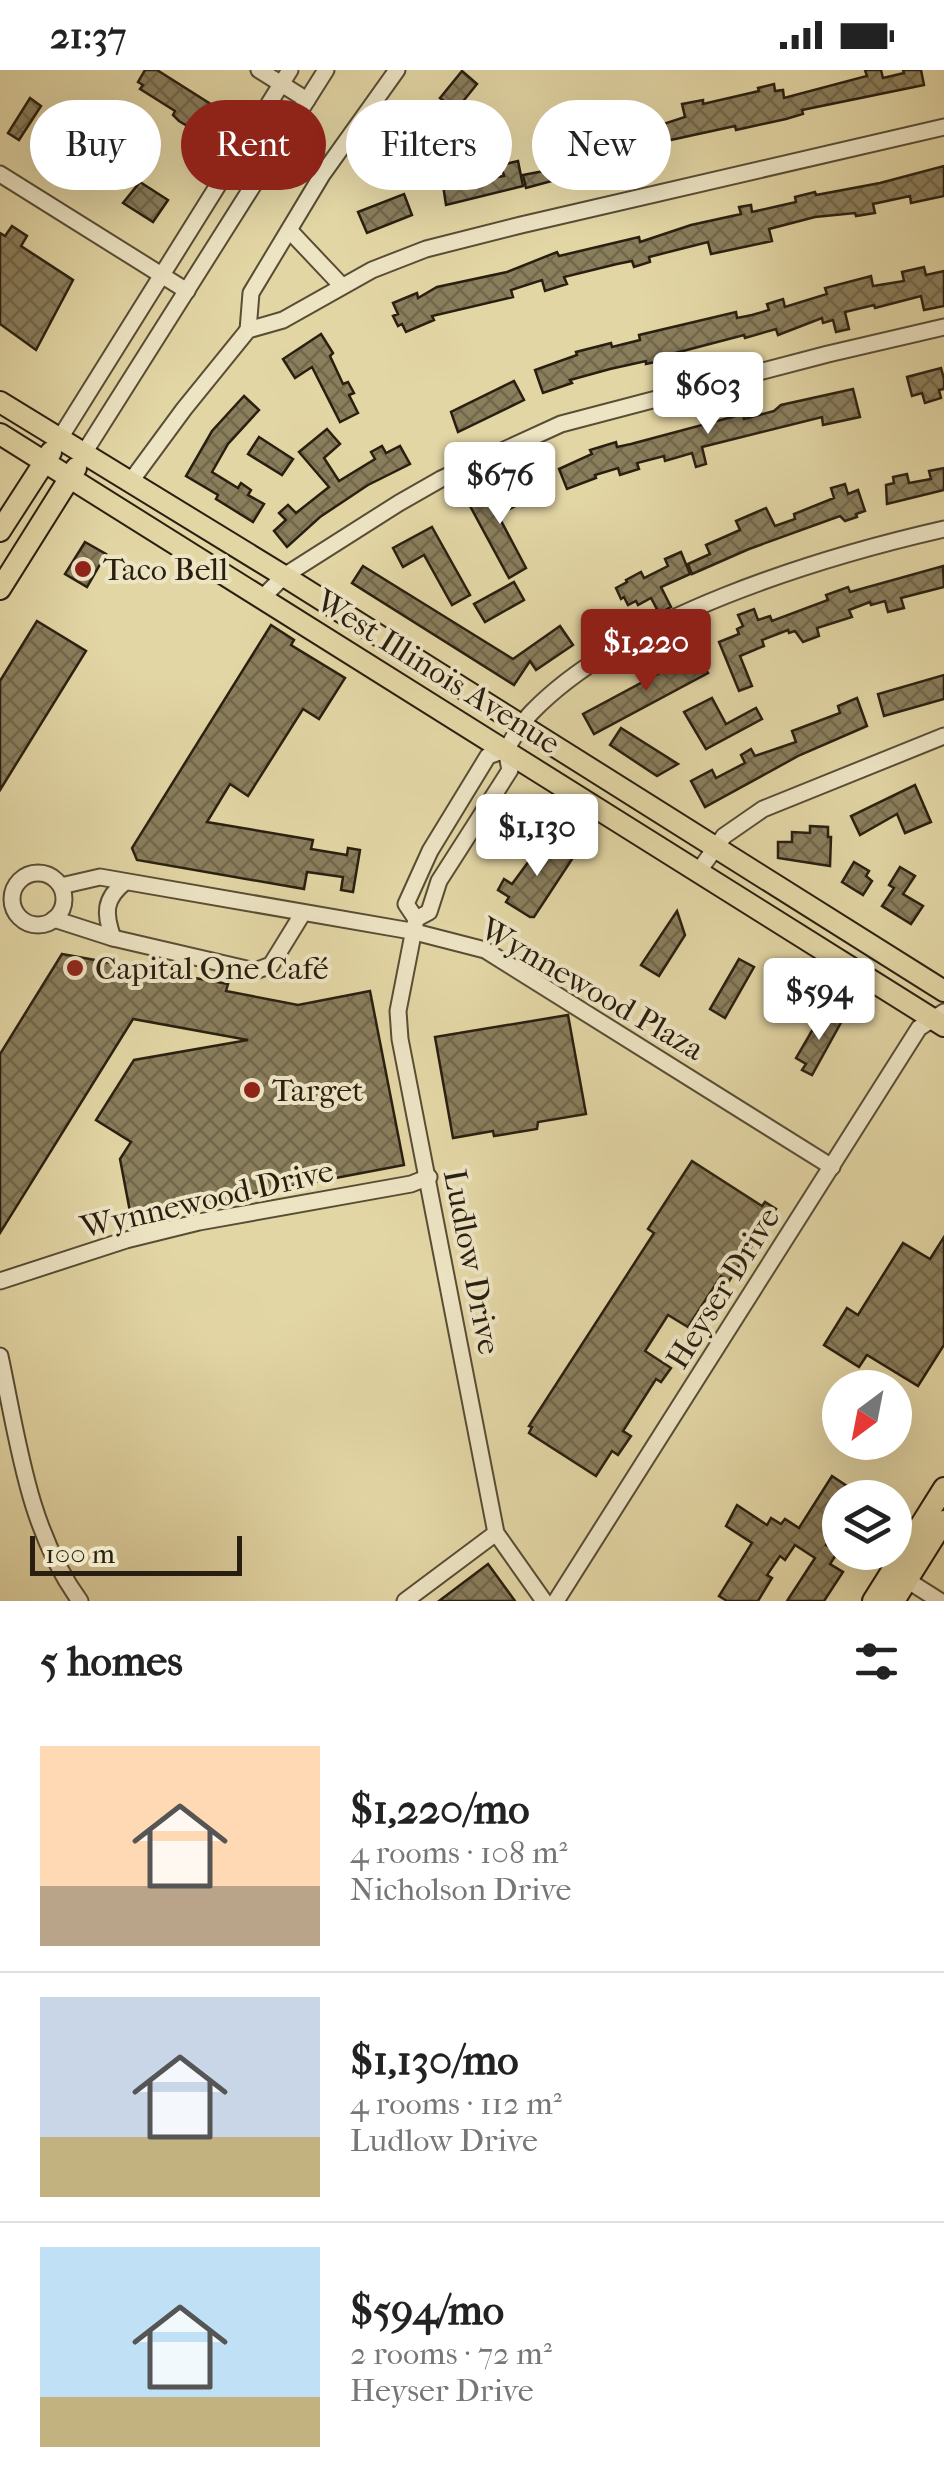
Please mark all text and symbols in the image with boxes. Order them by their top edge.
text: 21:37 [50,13,126,58]
chip: Buy [30,100,161,190]
chip: Rent [181,100,326,190]
chip: Filters [346,100,512,190]
chip: New [532,100,671,190]
pin: $603 [649,352,767,437]
text: $603 [675,366,741,403]
pin: $676 [441,442,559,527]
text: $676 [466,456,534,493]
place label: Taco Bell [103,551,228,588]
marker: Taco Bell [72,558,94,580]
street label: West Illinois Avenue [308,581,567,762]
pin: $1,220 [565,609,727,694]
text: $1,220 [603,623,689,660]
pin: $1,130 [456,794,618,879]
text: $1,130 [498,808,576,845]
street label: Wynnewood Plaza [473,909,711,1069]
place label: Capital One Café [95,950,329,987]
marker: Capital One Café [64,957,86,979]
pin: $594 [760,958,878,1043]
text: $594 [786,972,852,1009]
place label: Target [272,1072,364,1109]
marker: Target [241,1079,263,1101]
street label: Wynnewood Drive [76,1152,337,1246]
street label: Ludlow Drive [436,1166,508,1358]
street label: Heyser Drive [659,1200,787,1376]
north arrow [822,1370,912,1460]
map controls [822,1370,912,1570]
button: layers [822,1480,912,1570]
scale bar [30,1531,242,1576]
text: 100 m [45,1537,115,1570]
icon: filters [849,1634,904,1689]
text: 5 homes [40,1637,183,1686]
text: $1,220/mo [350,1785,529,1834]
icon: home [120,1786,240,1906]
text: 4 rooms · 108 m² [350,1834,568,1871]
text: Nicholson Drive [350,1871,571,1908]
text: $1,130/mo [350,2036,518,2085]
icon: home [120,2037,240,2157]
text: 4 rooms · 112 m² [350,2085,562,2122]
text: Ludlow Drive [350,2122,538,2159]
text: $594/mo [350,2286,504,2335]
icon: home [120,2287,240,2407]
text: 2 rooms · 72 m² [350,2335,552,2372]
text: Heyser Drive [350,2372,534,2409]

